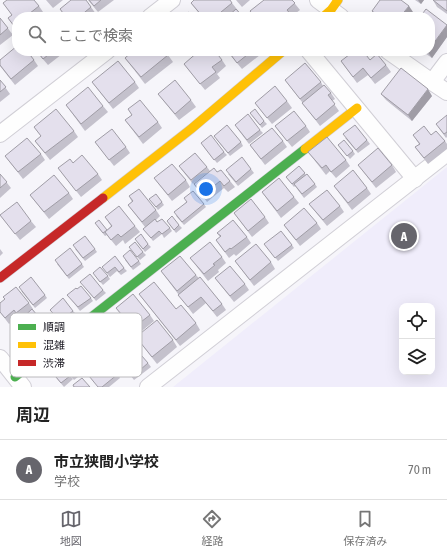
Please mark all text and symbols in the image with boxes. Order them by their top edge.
search box [12,12,435,56]
icon: search [26,23,48,45]
text: ここで検索 [58,27,133,44]
your location [196,179,216,199]
pin: A [391,221,417,251]
map controls [399,303,435,375]
button: locate [399,303,435,339]
legend [10,313,142,377]
text: 順調 [43,321,65,333]
text: 混雑 [43,339,65,351]
button: layers [399,339,435,375]
text: 渋滞 [43,357,65,369]
text: 周辺 [16,405,50,425]
text: 市立狭間小学校 [54,453,159,470]
text: A [26,462,32,477]
text: 70 m [408,462,431,477]
text: 学校 [54,474,80,489]
tab: 地図 [60,508,82,548]
tab: 経路 [201,508,223,548]
tab: 保存済み [343,508,387,548]

